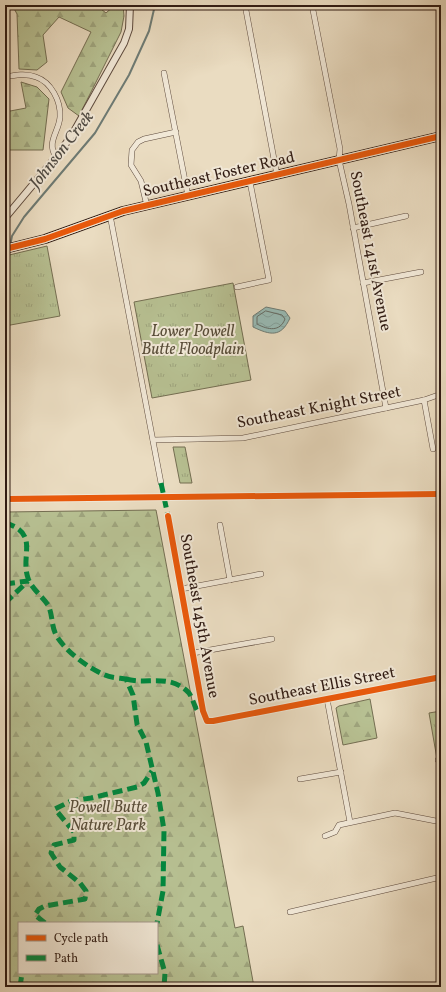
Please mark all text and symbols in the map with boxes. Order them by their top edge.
water label: Johnson Creek [23,106,100,195]
street label: Southeast Foster Road [141,147,297,203]
street label: Southeast 141st Avenue [344,169,396,333]
park label: Lower Powell Butte Floodplain [142,321,244,361]
street label: Southeast Knight Street [235,381,403,435]
street label: Southeast 145th Avenue [174,532,224,700]
street label: Southeast Ellis Street [247,662,397,712]
park label: Powell Butte Nature Park [69,797,147,837]
legend [18,922,158,974]
text: Cycle path [54,931,109,947]
text: Path [54,951,78,967]

